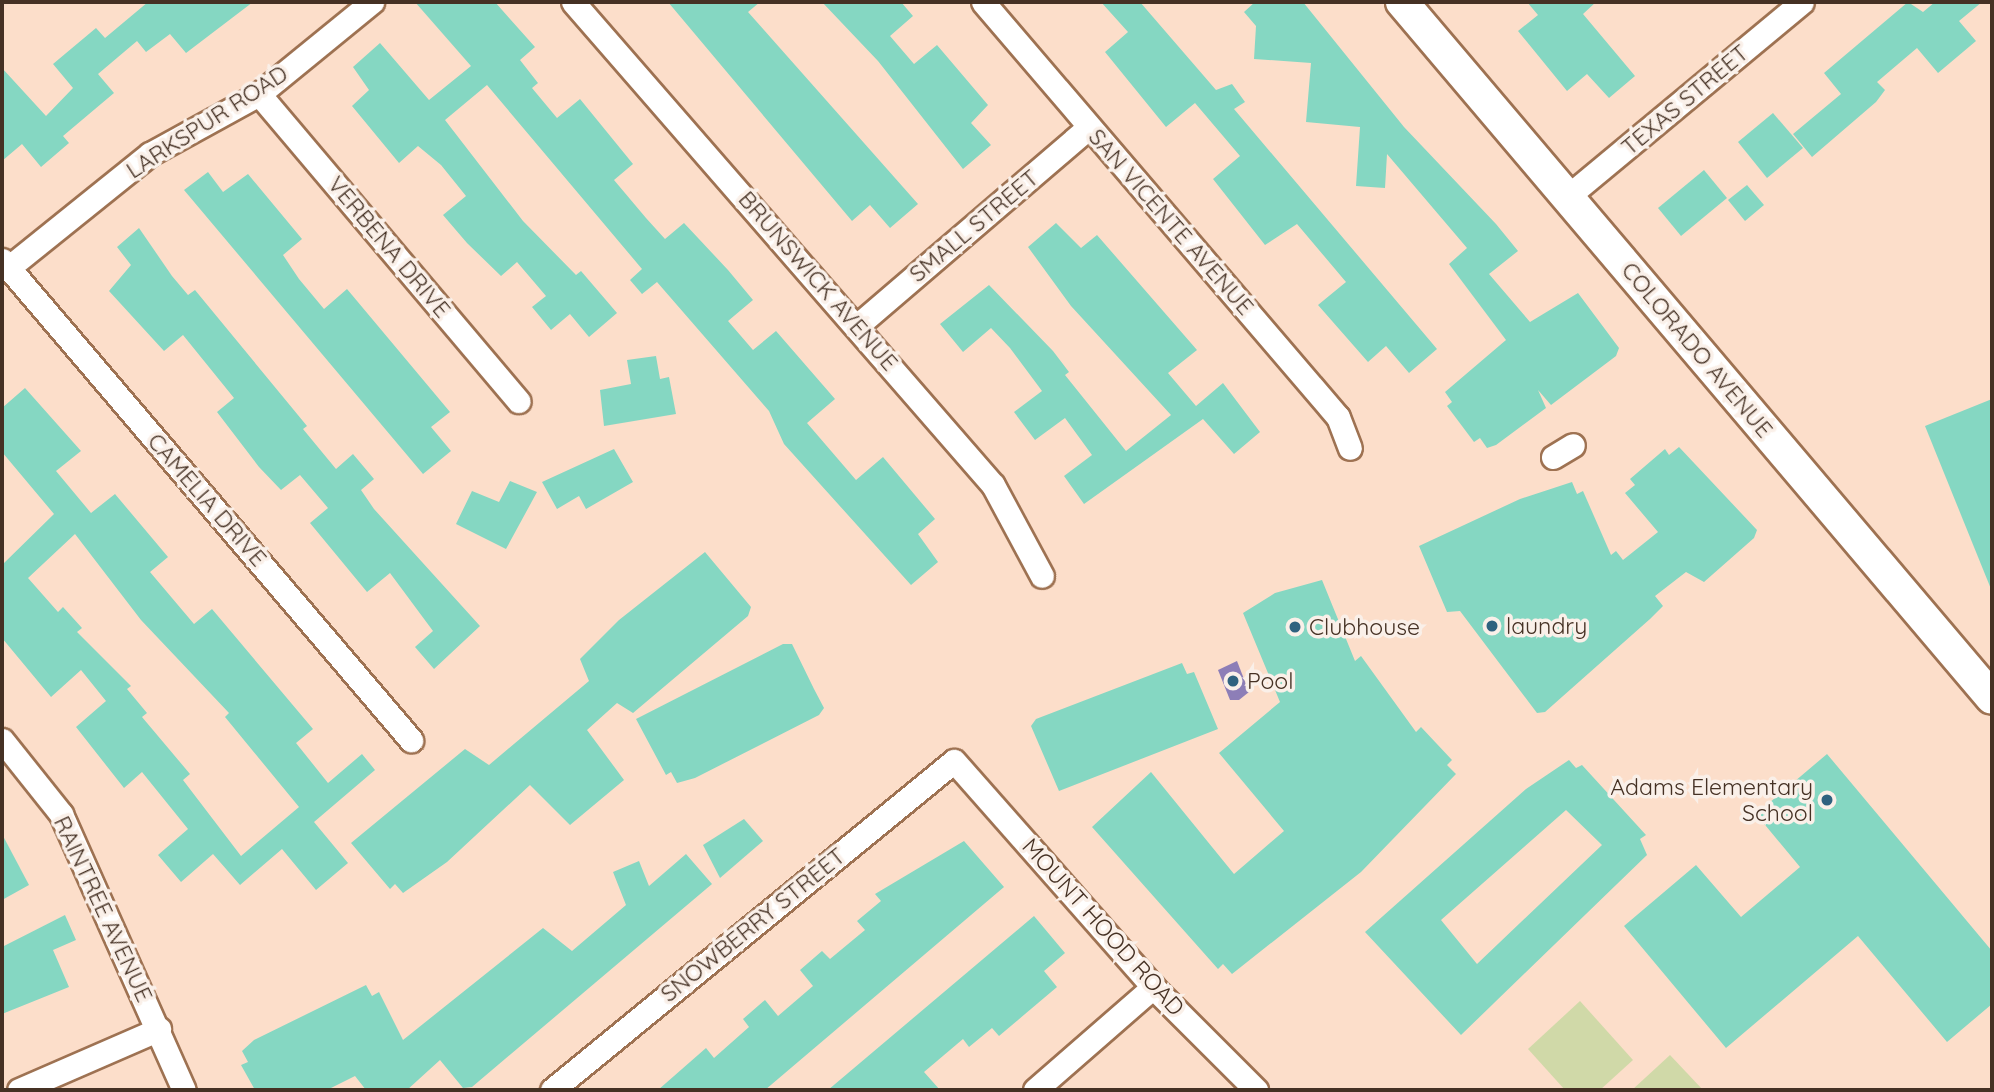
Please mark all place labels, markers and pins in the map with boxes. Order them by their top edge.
place label: laundry [1506,612,1587,640]
place label: Clubhouse [1309,613,1420,641]
marker: laundry [1484,618,1500,634]
marker: Clubhouse [1287,619,1303,635]
place label: Pool [1247,667,1294,695]
marker: Pool [1225,673,1241,689]
place label: Adams Elementary School [1610,773,1813,827]
marker: Adams Elementary School [1819,792,1835,808]

